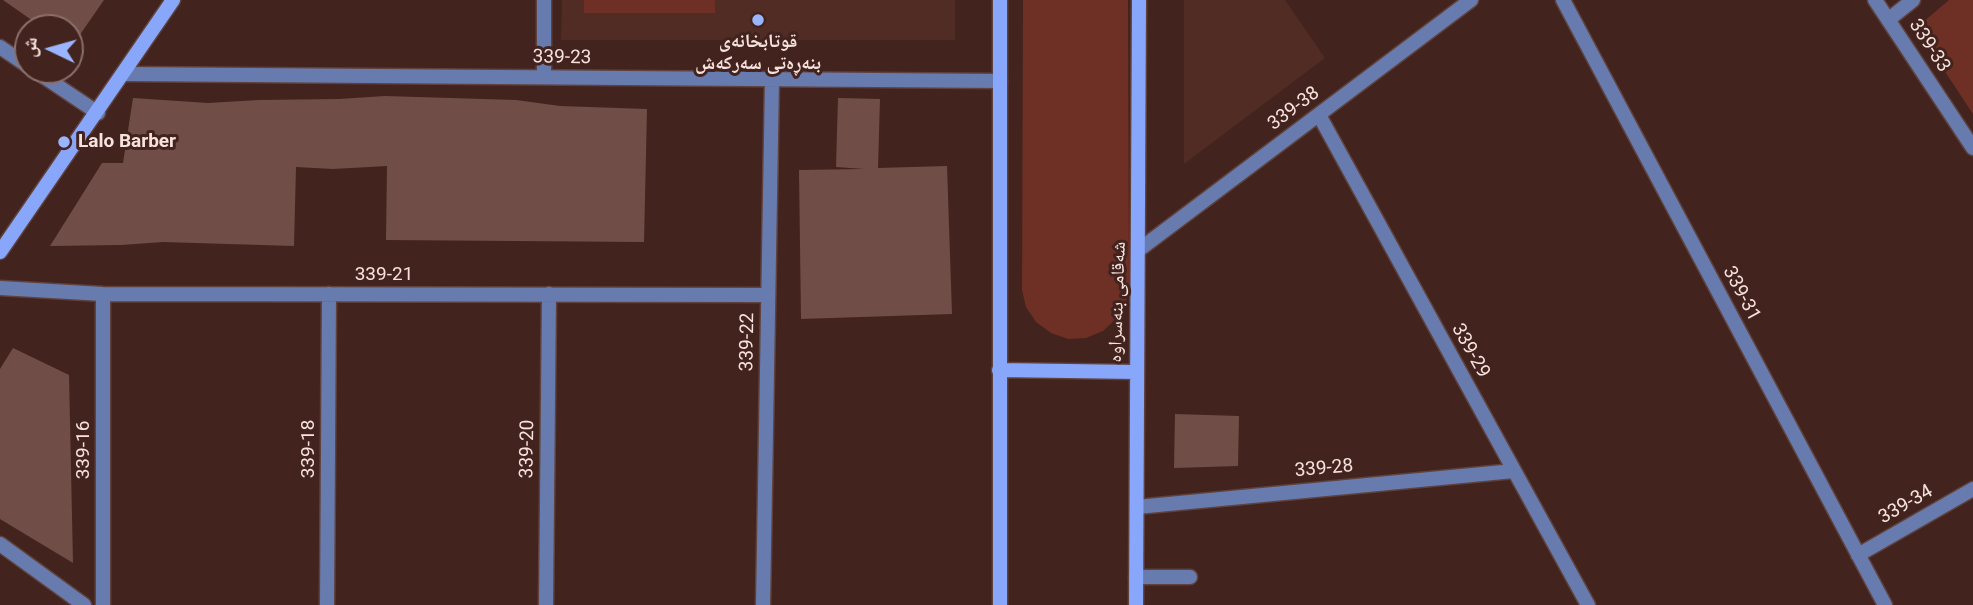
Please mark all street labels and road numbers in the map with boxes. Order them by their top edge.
street label: 339-33 [1903,15,1955,77]
street label: 339-23 [532,46,592,70]
street label: 339-38 [1264,82,1324,136]
street label: شەقامی بنەسراوە [1104,241,1132,363]
street label: 339-31 [1717,263,1765,325]
street label: 339-21 [355,264,413,286]
street label: 339-22 [736,312,760,372]
street label: 339-29 [1446,320,1494,382]
street label: 339-20 [516,419,540,479]
street label: 339-18 [298,420,320,478]
street label: 339-16 [73,421,95,479]
street label: 339-28 [1294,455,1354,483]
street label: 339-34 [1875,480,1937,530]

